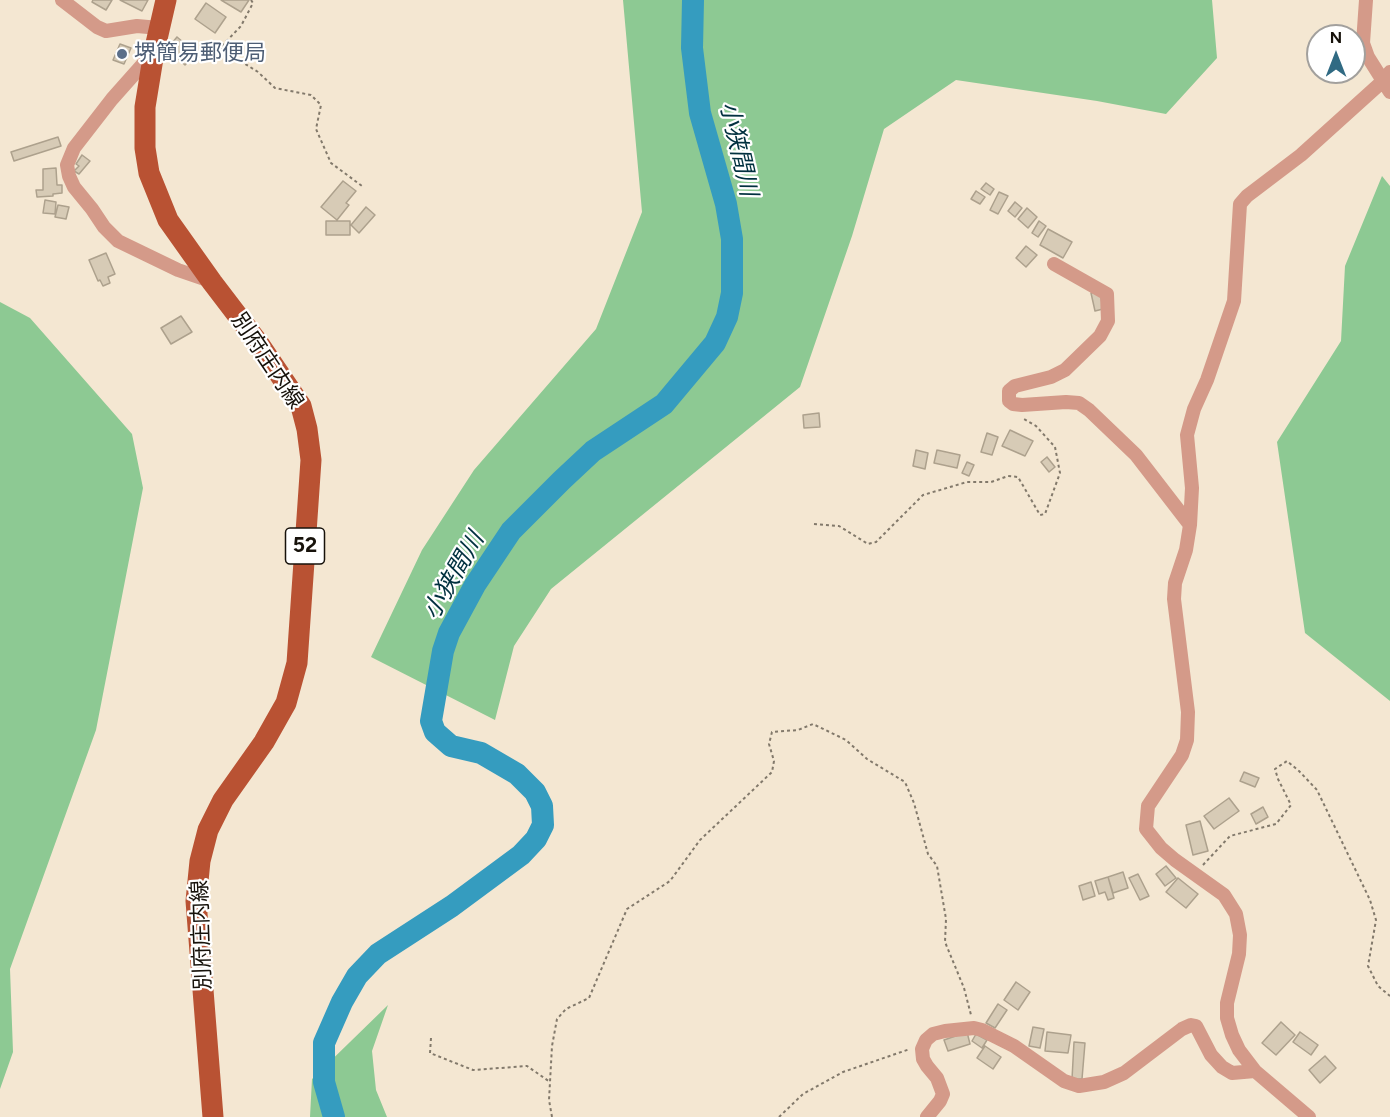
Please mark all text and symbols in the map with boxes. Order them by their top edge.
north arrow [1306,24,1366,84]
text: N [1330,28,1342,47]
place label: 堺簡易郵便局 [134,41,266,67]
marker: 堺簡易郵便局 [115,47,129,61]
water label: 小狭間川 [713,99,763,199]
street label: 別府庄内線 [225,308,309,414]
water label: 小狭間川 [418,527,490,625]
road number: 52 [286,528,324,564]
street label: 別府庄内線 [187,880,217,990]

